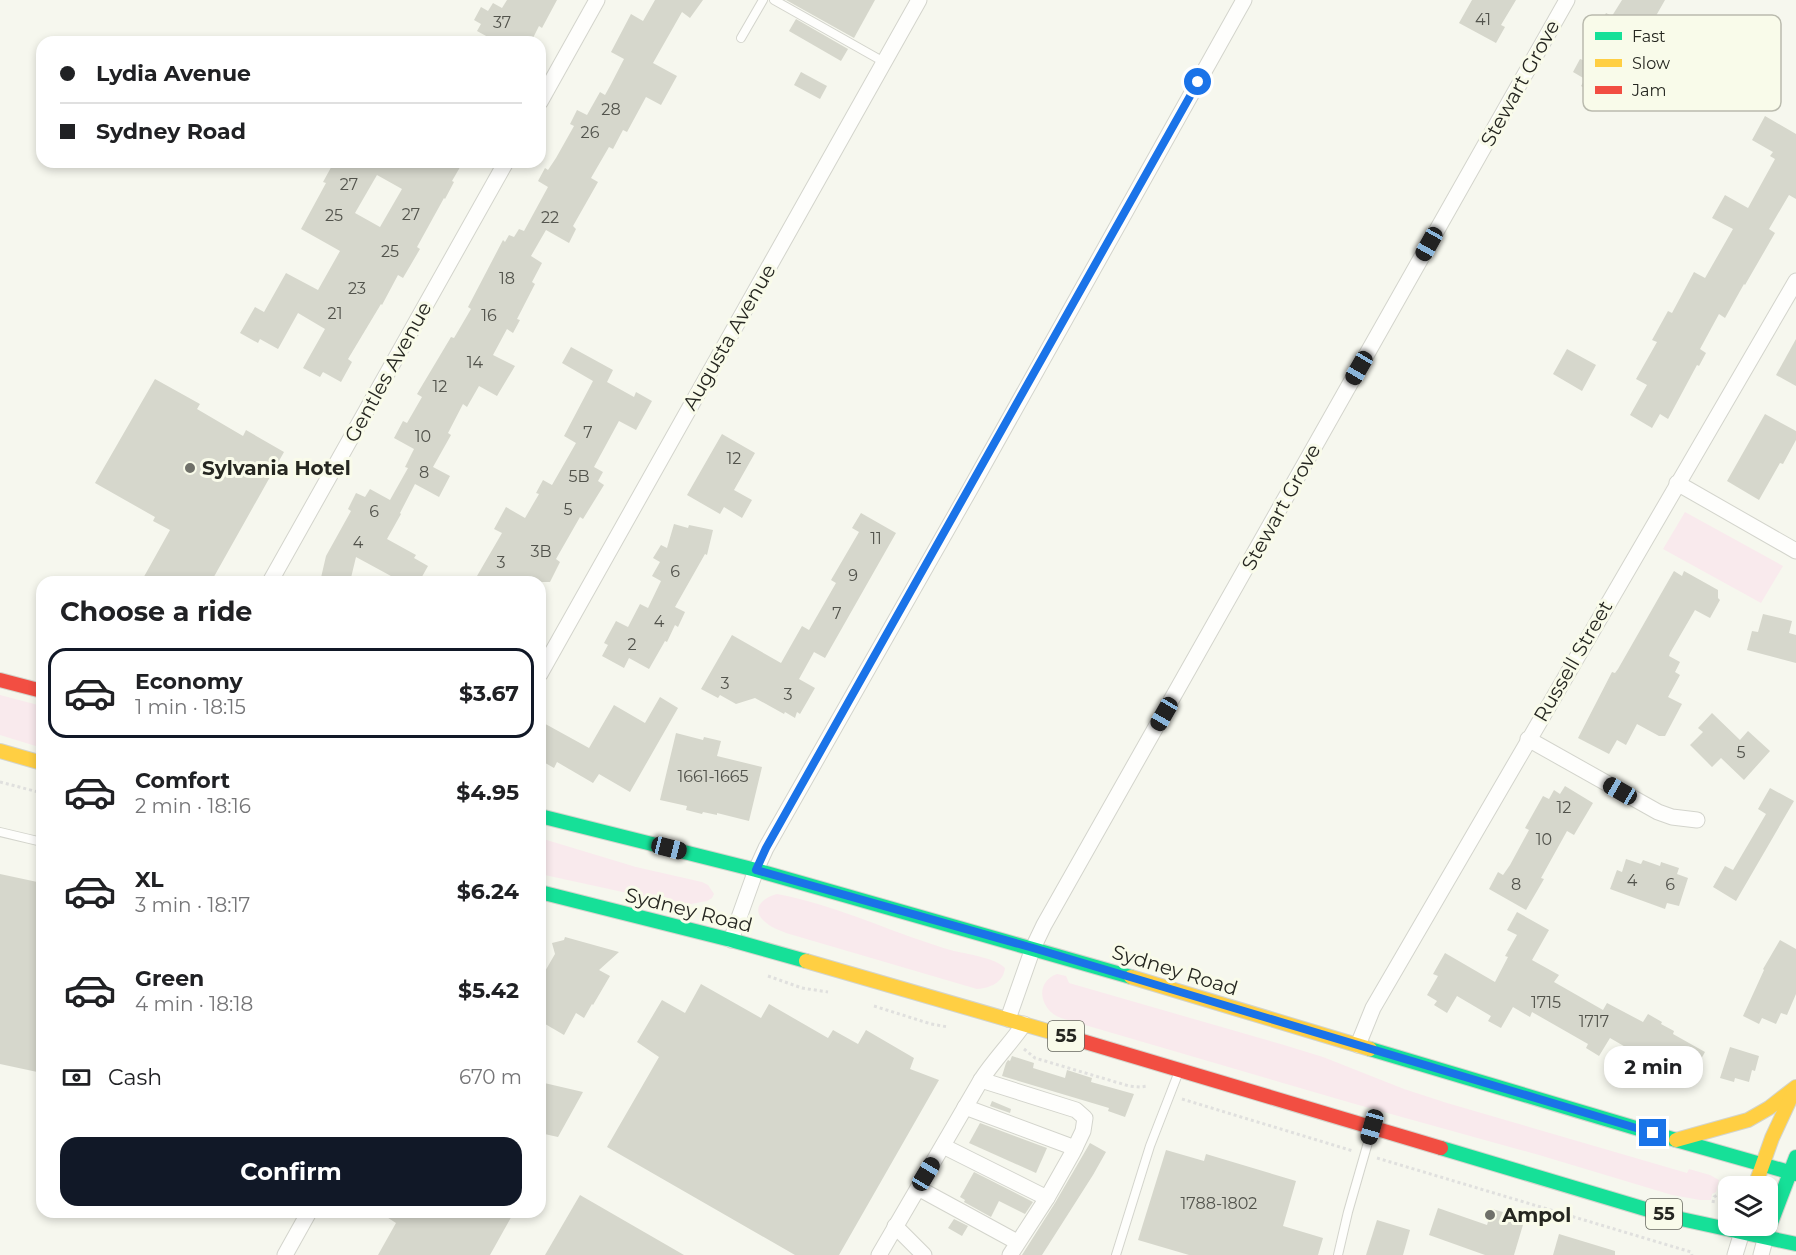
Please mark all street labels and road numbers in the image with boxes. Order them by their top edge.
street label: Stewart Grove [1475,16,1565,150]
street label: Augusta Avenue [677,260,781,414]
street label: Gentles Avenue [339,297,437,447]
street label: Stewart Grove [1236,440,1326,574]
street label: Russell Street [1529,596,1617,726]
street label: Sydney Road [623,883,755,937]
street label: Sydney Road [1109,939,1241,1001]
road number: 55 [1048,1021,1084,1051]
road number: 55 [1646,1199,1682,1229]

